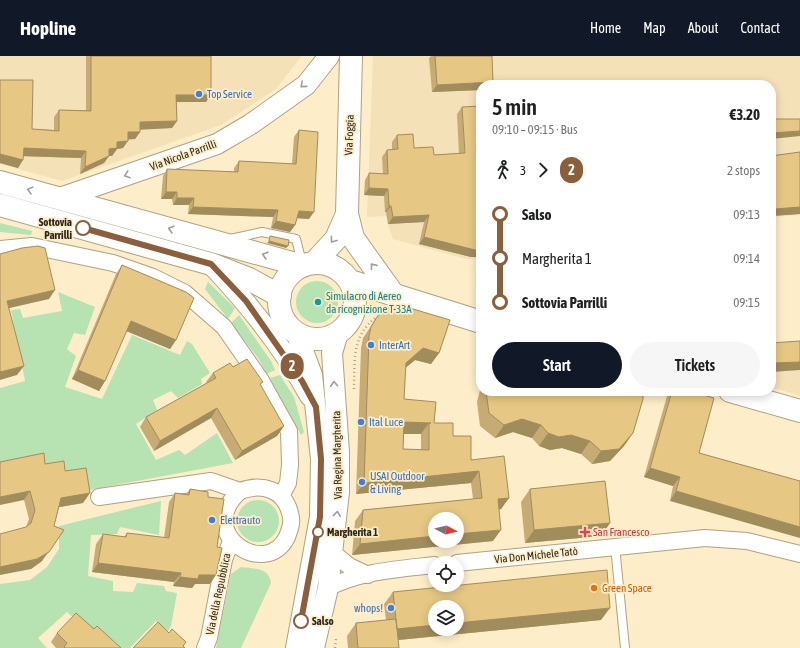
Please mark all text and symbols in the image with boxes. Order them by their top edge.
text: Hopline [20,17,76,39]
text: Home [590,20,621,36]
text: Map [643,20,666,36]
text: About [688,20,719,36]
text: Contact [741,20,780,36]
one-way arrow [301,81,308,88]
place label: Top Service [207,88,252,100]
marker: Top Service [194,89,204,99]
text: 5 min [492,94,537,120]
text: €3.20 [729,106,760,123]
street label: Via Foggia [342,114,356,156]
text: 09:10 – 09:15 · Bus [492,122,578,137]
street label: Via Nicola Parrilli [148,137,218,173]
icon: walk [492,159,514,181]
icon: forward [532,159,554,181]
text: 2 [568,162,575,178]
text: 3 [520,163,526,178]
text: 2 stops [727,163,760,178]
one-way arrow [124,170,131,179]
one-way arrow [27,186,34,195]
text: Salso [522,206,552,223]
text: 09:13 [733,207,760,222]
place label: Sottovia Parrilli [39,216,72,241]
marker: Sottovia Parrilli [75,220,91,236]
one-way arrow [168,225,175,234]
one-way arrow [331,236,338,243]
text: Margherita 1 [522,250,592,267]
one-way arrow [262,251,269,260]
text: 09:14 [733,251,760,266]
one-way arrow [371,263,378,270]
place label: Simulacro di Aereo da ricognizione T-33A [326,290,412,315]
text: Sottovia Parrilli [522,294,607,311]
text: 09:15 [733,295,760,310]
marker: Simulacro di Aereo da ricognizione T-33A [313,297,323,307]
place label: InterArt [379,339,410,351]
marker: InterArt [366,340,376,350]
button: Start [492,342,622,388]
button: Tickets [630,342,760,388]
line badge: 2 [279,353,305,379]
text: 2 [289,358,295,374]
one-way arrow [330,381,339,387]
street label: Via Regina Margherita [330,411,344,499]
place label: Ital Luce [369,416,403,428]
marker: Ital Luce [356,417,366,427]
place label: USAI Outdoor & Living [370,470,425,495]
marker: USAI Outdoor & Living [357,477,367,487]
one-way arrow [332,511,341,517]
north arrow [428,512,464,548]
map controls [428,512,464,636]
place label: Elettrauto [220,514,261,526]
marker: Elettrauto [207,515,217,525]
marker: Margherita 1 [312,526,324,538]
place label: Margherita 1 [327,526,378,538]
place label: San Francesco [593,526,649,538]
marker: San Francesco [580,527,590,537]
street label: Via Don Michele Tatò [494,545,578,565]
street label: Via della Repubblica [203,552,233,636]
button: locate [428,556,464,592]
place label: Green Space [602,582,652,594]
marker: Green Space [589,583,599,593]
button: layers [428,600,464,636]
place label: whops! [354,602,383,614]
marker: whops! [386,603,396,613]
marker: Salso [293,613,309,629]
place label: Salso [312,615,334,627]

